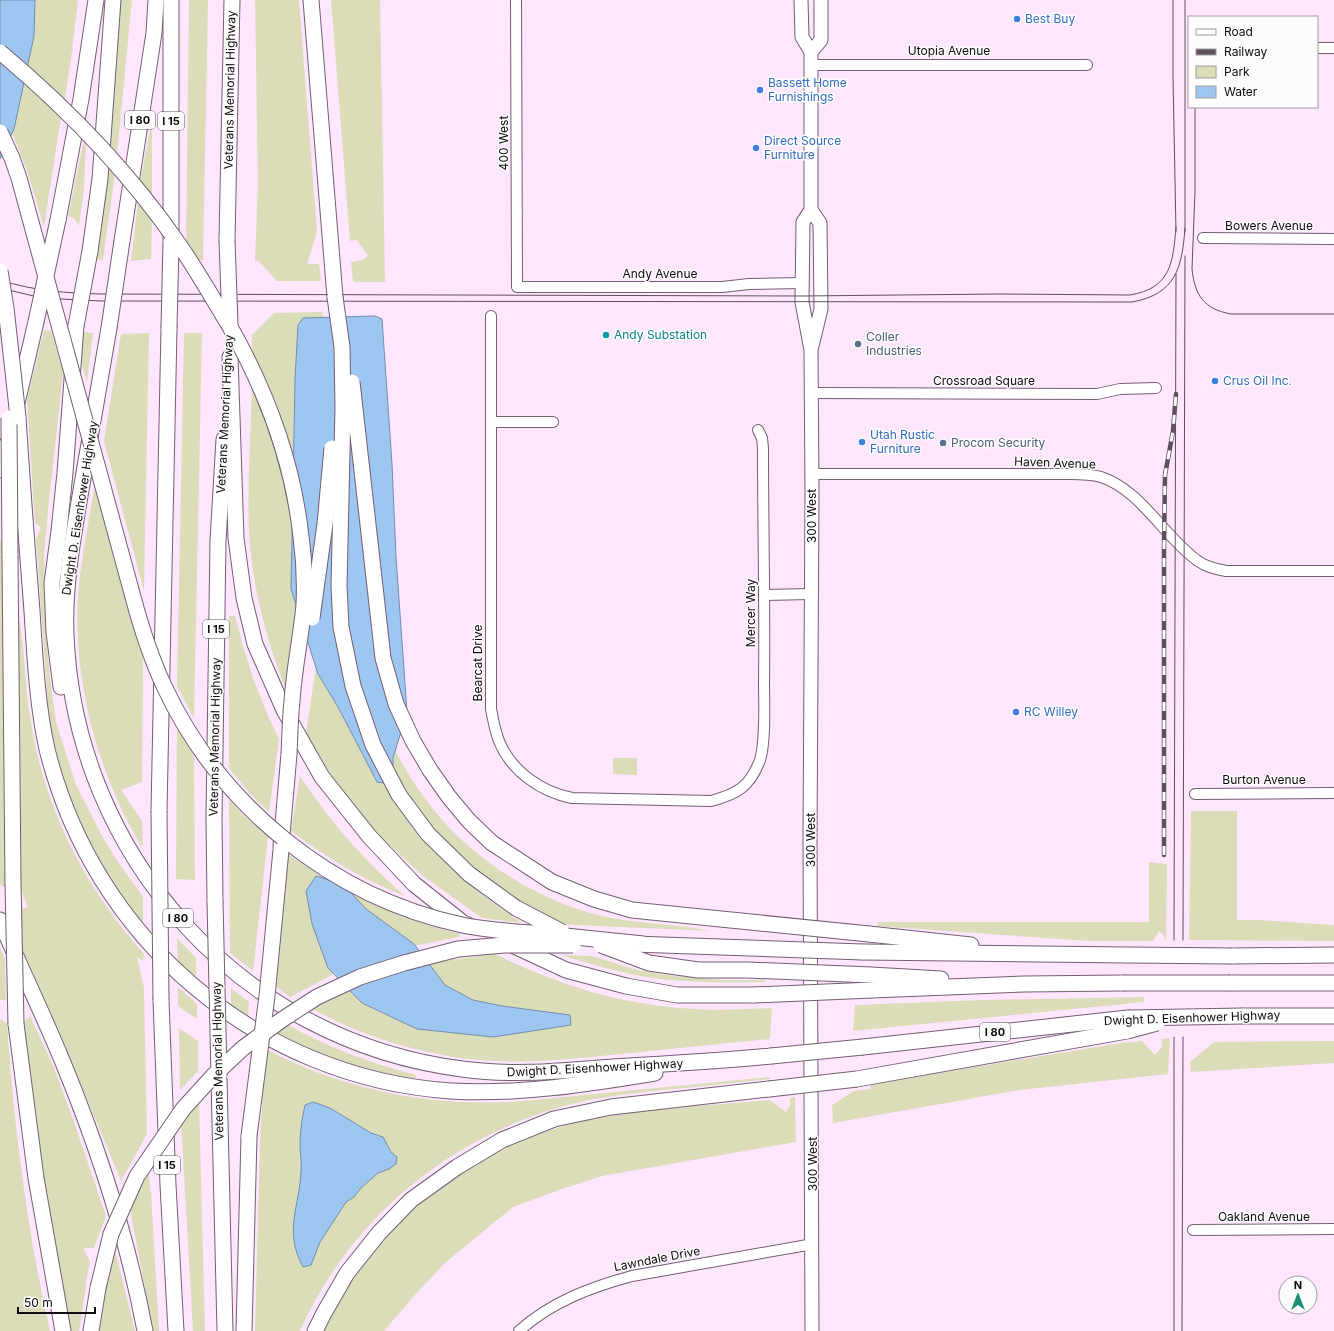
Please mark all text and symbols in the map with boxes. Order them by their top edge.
street label: Veterans Memorial Highway [221,10,238,170]
place label: Best Buy [1025,11,1075,26]
marker: Best Buy [1012,14,1022,24]
legend [1188,16,1318,108]
text: Road [1224,24,1253,39]
street label: Utopia Avenue [908,43,990,58]
text: Railway [1224,44,1268,59]
text: Park [1224,64,1250,79]
place label: Bassett Home Furnishings [768,75,847,104]
text: Water [1224,84,1258,99]
marker: Bassett Home Furnishings [755,85,765,95]
road number: I 80 [125,111,155,129]
road number: I 15 [158,112,184,130]
street label: 400 West [496,116,511,170]
place label: Direct Source Furniture [764,133,841,162]
marker: Direct Source Furniture [751,143,761,153]
street label: Bowers Avenue [1225,218,1313,233]
street label: Andy Avenue [622,266,698,281]
place label: Andy Substation [614,327,707,342]
place label: Coller Industries [866,329,922,358]
marker: Andy Substation [601,330,611,340]
street label: Veterans Memorial Highway [213,334,236,494]
marker: Coller Industries [853,339,863,349]
street label: Crossroad Square [933,373,1035,388]
place label: Crus Oil Inc. [1223,373,1292,388]
marker: Crus Oil Inc. [1210,376,1220,386]
street label: Dwight D. Eisenhower Highway [58,419,101,596]
place label: Utah Rustic Furniture [870,427,935,456]
place label: Procom Security [951,435,1046,450]
marker: Utah Rustic Furniture [857,437,867,447]
marker: Procom Security [938,438,948,448]
street label: Haven Avenue [1014,454,1096,471]
street label: 300 West [804,489,819,543]
street label: Mercer Way [743,579,758,647]
road number: I 15 [203,620,229,638]
street label: Bearcat Drive [470,625,485,701]
street label: Veterans Memorial Highway [206,657,223,817]
place label: RC Willey [1024,704,1078,719]
marker: RC Willey [1011,707,1021,717]
street label: Burton Avenue [1222,772,1306,787]
street label: 300 West [803,813,818,867]
road number: I 80 [163,909,193,927]
street label: Veterans Memorial Highway [209,981,226,1141]
street label: Dwight D. Eisenhower Highway [1103,1007,1281,1028]
road number: I 80 [980,1023,1010,1041]
street label: Dwight D. Eisenhower Highway [506,1055,684,1080]
street label: 300 West [805,1137,820,1191]
road number: I 15 [154,1156,180,1174]
street label: Oakland Avenue [1218,1209,1310,1224]
street label: Lawndale Drive [612,1243,701,1274]
north arrow [1278,1275,1318,1315]
text: N [1294,1278,1302,1292]
scale bar [18,1289,95,1315]
text: 50 m [24,1295,53,1310]

